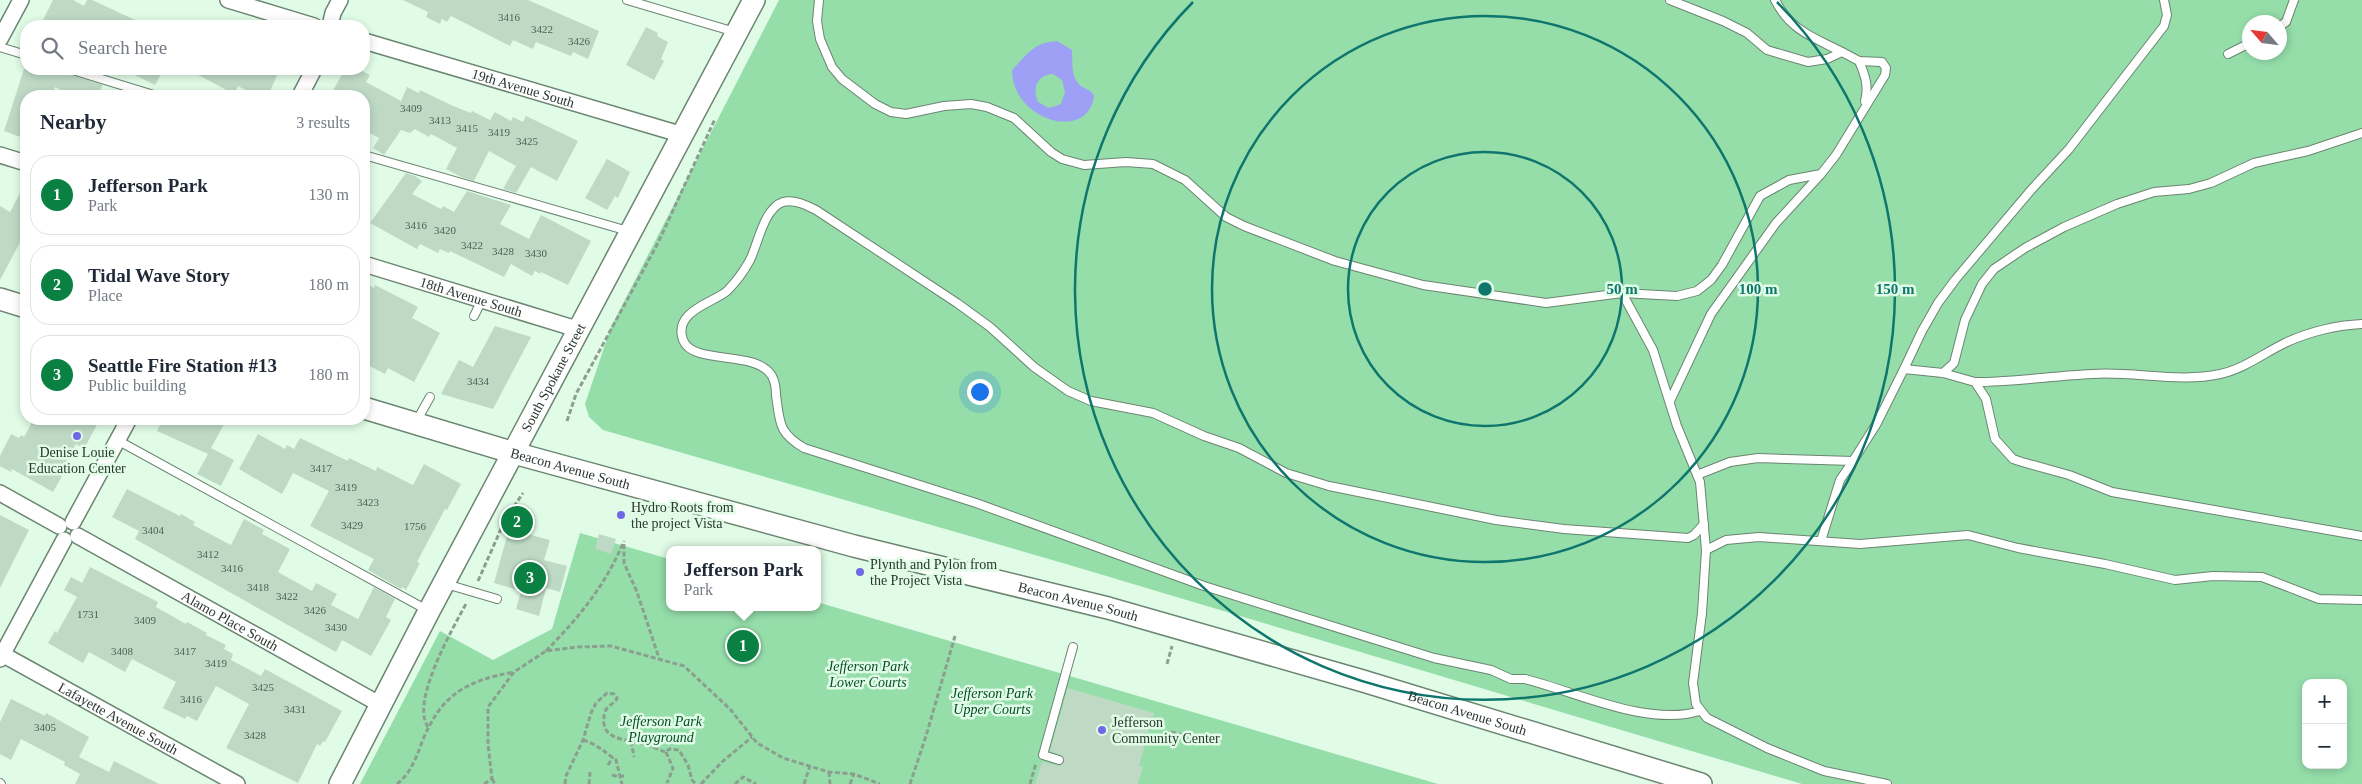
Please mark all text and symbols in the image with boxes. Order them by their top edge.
house number: 3416 [498,11,521,23]
north arrow [2242,15,2287,60]
search box [20,20,370,75]
house number: 3422 [531,23,553,35]
icon: search [38,34,66,62]
house number: 3426 [568,35,591,47]
text: Search here [78,37,167,58]
street label: 19th Avenue South [470,66,576,111]
house number: 3409 [400,102,423,114]
text: Nearby [40,110,107,134]
text: 3 results [296,114,350,131]
house number: 3413 [429,114,452,126]
house number: 3415 [456,122,479,134]
house number: 3419 [488,126,511,138]
house number: 3425 [516,135,539,147]
text: Jefferson Park [88,175,208,196]
text: 1 [53,186,61,203]
text: 130 m [309,186,349,203]
text: Park [88,197,117,214]
house number: 3416 [405,219,428,231]
house number: 3420 [434,224,457,236]
house number: 3422 [461,239,483,251]
house number: 3428 [492,245,515,257]
house number: 3430 [525,247,548,259]
text: Tidal Wave Story [88,265,230,286]
street label: 18th Avenue South [418,274,524,320]
text: 2 [53,276,61,293]
text: 180 m [309,276,349,293]
centre of rings [1476,280,1494,298]
text: 50 m [1606,281,1638,297]
text: 100 m [1739,281,1778,297]
text: 150 m [1876,281,1915,297]
text: Place [88,287,123,304]
street label: South Spokane Street [519,321,589,435]
text: Seattle Fire Station #13 [88,355,277,376]
text: 3 [53,366,61,383]
text: 180 m [309,366,349,383]
house number: 3434 [467,375,490,387]
text: Public building [88,377,186,394]
your location [967,379,993,405]
marker: Denise Louie Education Center [71,430,83,442]
place label: Denise Louie Education Center [28,445,126,476]
street label: Beacon Avenue South [509,445,632,492]
house number: 3417 [310,462,333,474]
house number: 3419 [335,481,358,493]
house number: 3423 [357,496,380,508]
place label: Hydro Roots from the project Vista [631,500,734,531]
pin: 2 [501,503,533,541]
marker: Hydro Roots from the project Vista [615,509,627,521]
house number: 3429 [341,519,364,531]
house number: 1756 [404,520,427,532]
house number: 3404 [142,524,165,536]
popup [666,546,821,611]
house number: 3412 [197,548,219,560]
place label: Plynth and Pylon from the Project Vista [870,557,997,588]
pin: 3 [514,559,546,597]
text: Jefferson Park [684,559,803,580]
house number: 3416 [221,562,244,574]
marker: Plynth and Pylon from the Project Vista [854,566,866,578]
street label: Beacon Avenue South [1016,579,1140,624]
house number: 3418 [247,581,270,593]
text: Park [684,581,713,598]
street label: Alamo Place South [179,588,281,654]
house number: 3422 [276,590,298,602]
house number: 3426 [304,604,327,616]
house number: 1731 [77,608,99,620]
house number: 3409 [134,614,157,626]
house number: 3430 [325,621,348,633]
pin: 1 [727,627,759,665]
house number: 3408 [111,645,134,657]
house number: 3417 [174,645,197,657]
house number: 3419 [205,657,228,669]
park label: Jefferson Park Lower Courts [827,659,910,690]
map controls [2302,679,2347,769]
button: + [2302,679,2347,724]
street label: Lafayette Avenue South [55,680,180,758]
house number: 3425 [252,681,275,693]
park label: Jefferson Park Upper Courts [951,686,1034,717]
street label: Beacon Avenue South [1406,688,1529,738]
house number: 3416 [180,693,203,705]
house number: 3431 [284,703,306,715]
park label: Jefferson Park Playground [620,714,703,745]
place label: Jefferson Community Center [1112,715,1220,746]
house number: 3405 [34,721,57,733]
marker: Jefferson Community Center [1096,724,1108,736]
button: − [2302,724,2347,769]
house number: 3428 [244,729,267,741]

